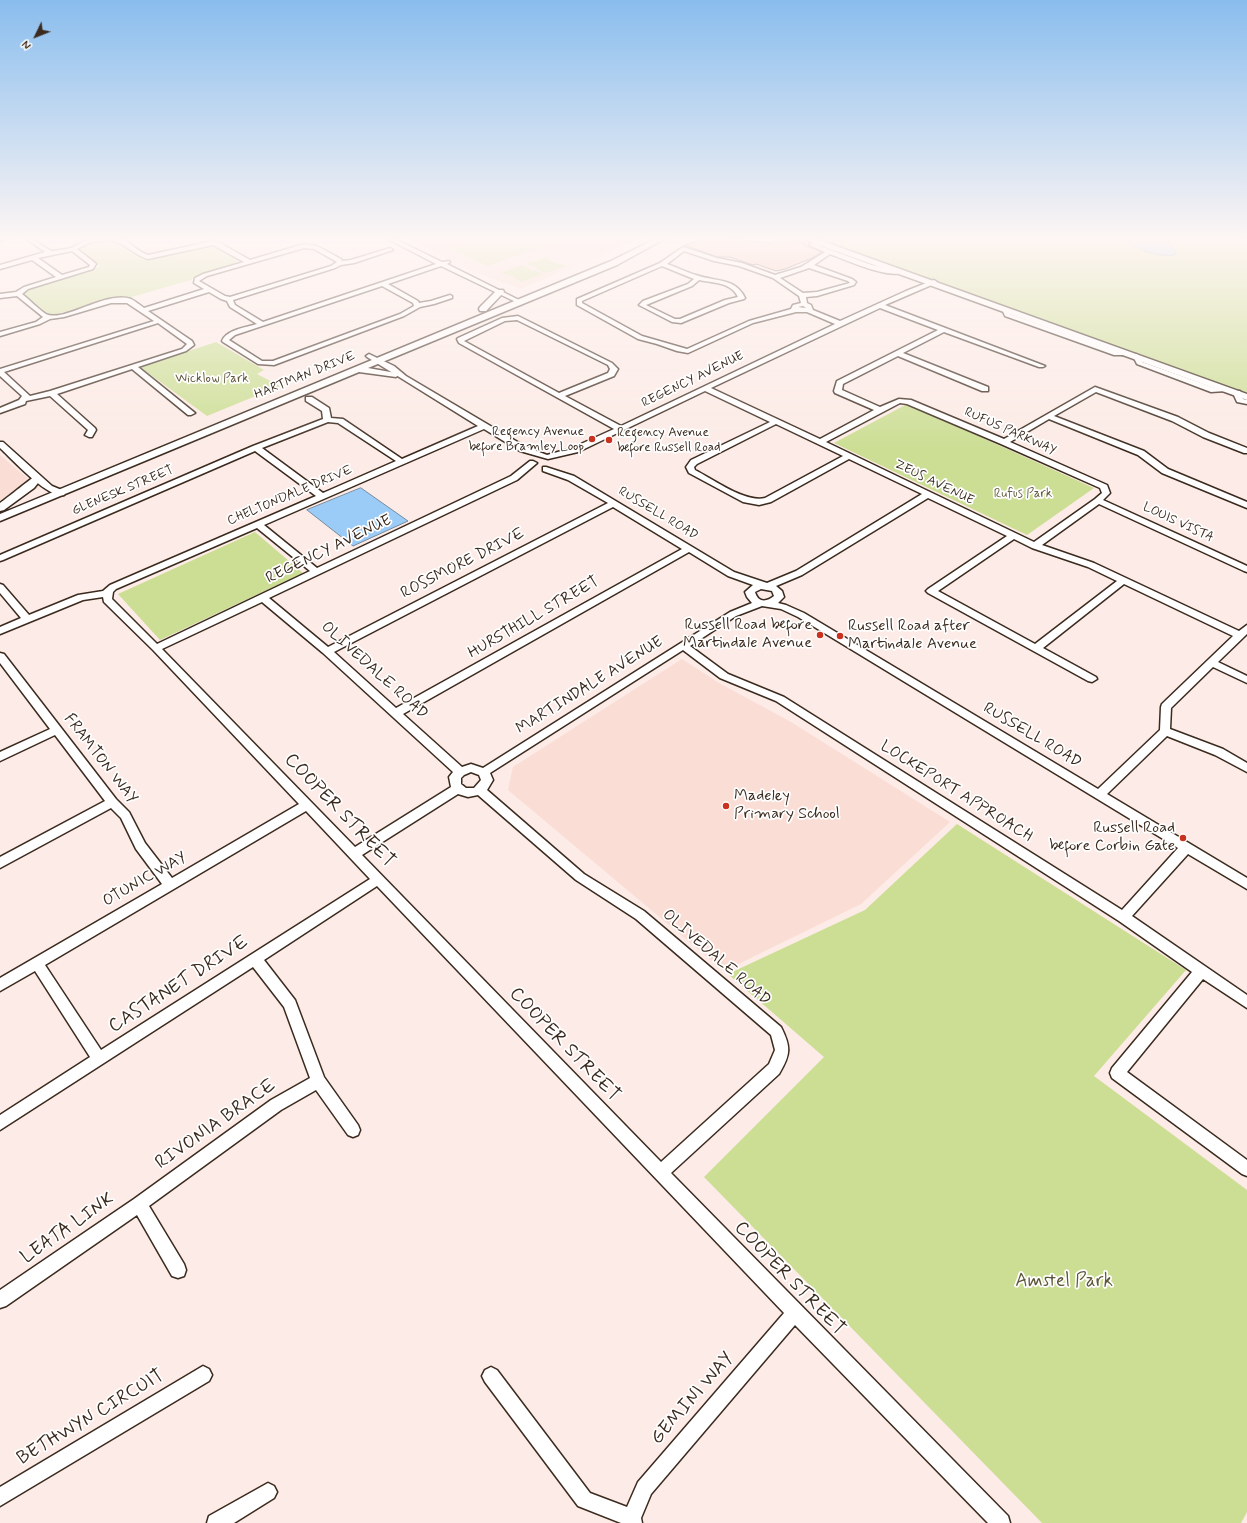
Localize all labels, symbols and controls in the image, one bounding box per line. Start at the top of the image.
north arrow [16,16,56,56]
text: N [20,37,35,52]
street label: REGENCY AVENUE [639,348,747,412]
street label: HARTMAN DRIVE [252,349,358,403]
park label: Wicklow Park [175,371,249,387]
street label: RUFUS PARKWAY [962,405,1058,459]
place label: Regency Avenue before Bramley Loop [469,424,584,455]
place label: Regency Avenue before Russell Road [617,425,721,456]
marker: Regency Avenue before Bramley Loop [587,434,597,444]
marker: Regency Avenue before Russell Road [604,435,614,445]
street label: ZEUS AVENUE [892,457,976,509]
street label: GLENESK STREET [70,463,176,519]
street label: CHELTONDALE DRIVE [225,463,355,529]
street label: RUSSELL ROAD [615,484,701,544]
park label: Rufus Park [994,486,1052,502]
street label: LOUIS VISTA [1140,500,1216,546]
street label: REGENCY AVENUE [263,511,395,589]
street label: ROSSMORE DRIVE [398,525,528,603]
street label: HURSTHILL STREET [465,573,603,663]
place label: Russell Road before Martindale Avenue [683,616,812,654]
place label: Russell Road after Martindale Avenue [848,617,977,655]
street label: OLIVEDALE ROAD [317,618,431,724]
marker: Russell Road before Martindale Avenue [815,630,825,640]
marker: Russell Road after Martindale Avenue [835,631,845,641]
street label: MARTINDALE AVENUE [513,633,667,739]
street label: RUSSELL ROAD [979,699,1085,773]
street label: FRAMTON WAY [59,710,141,808]
street label: LOCKEPORT APPROACH [876,737,1036,847]
street label: COOPER STREET [279,749,399,873]
place label: Madeley Primary School [734,787,840,825]
marker: Madeley Primary School [721,801,731,811]
place label: Russell Road before Corbin Gate [1049,819,1175,857]
marker: Russell Road before Corbin Gate [1178,833,1188,843]
street label: OTUNIC WAY [100,848,190,912]
street label: OLIVEDALE ROAD [658,906,774,1010]
street label: CASTANET DRIVE [105,931,253,1039]
street label: COOPER STREET [504,983,624,1107]
street label: RIVONIA BRACE [151,1075,281,1175]
street label: LEATA LINK [17,1189,119,1269]
street label: COOPER STREET [729,1217,849,1341]
park label: Amstel Park [1015,1271,1113,1293]
street label: GEMINI WAY [647,1348,739,1450]
street label: BETHWYN CIRCUIT [13,1365,169,1471]

